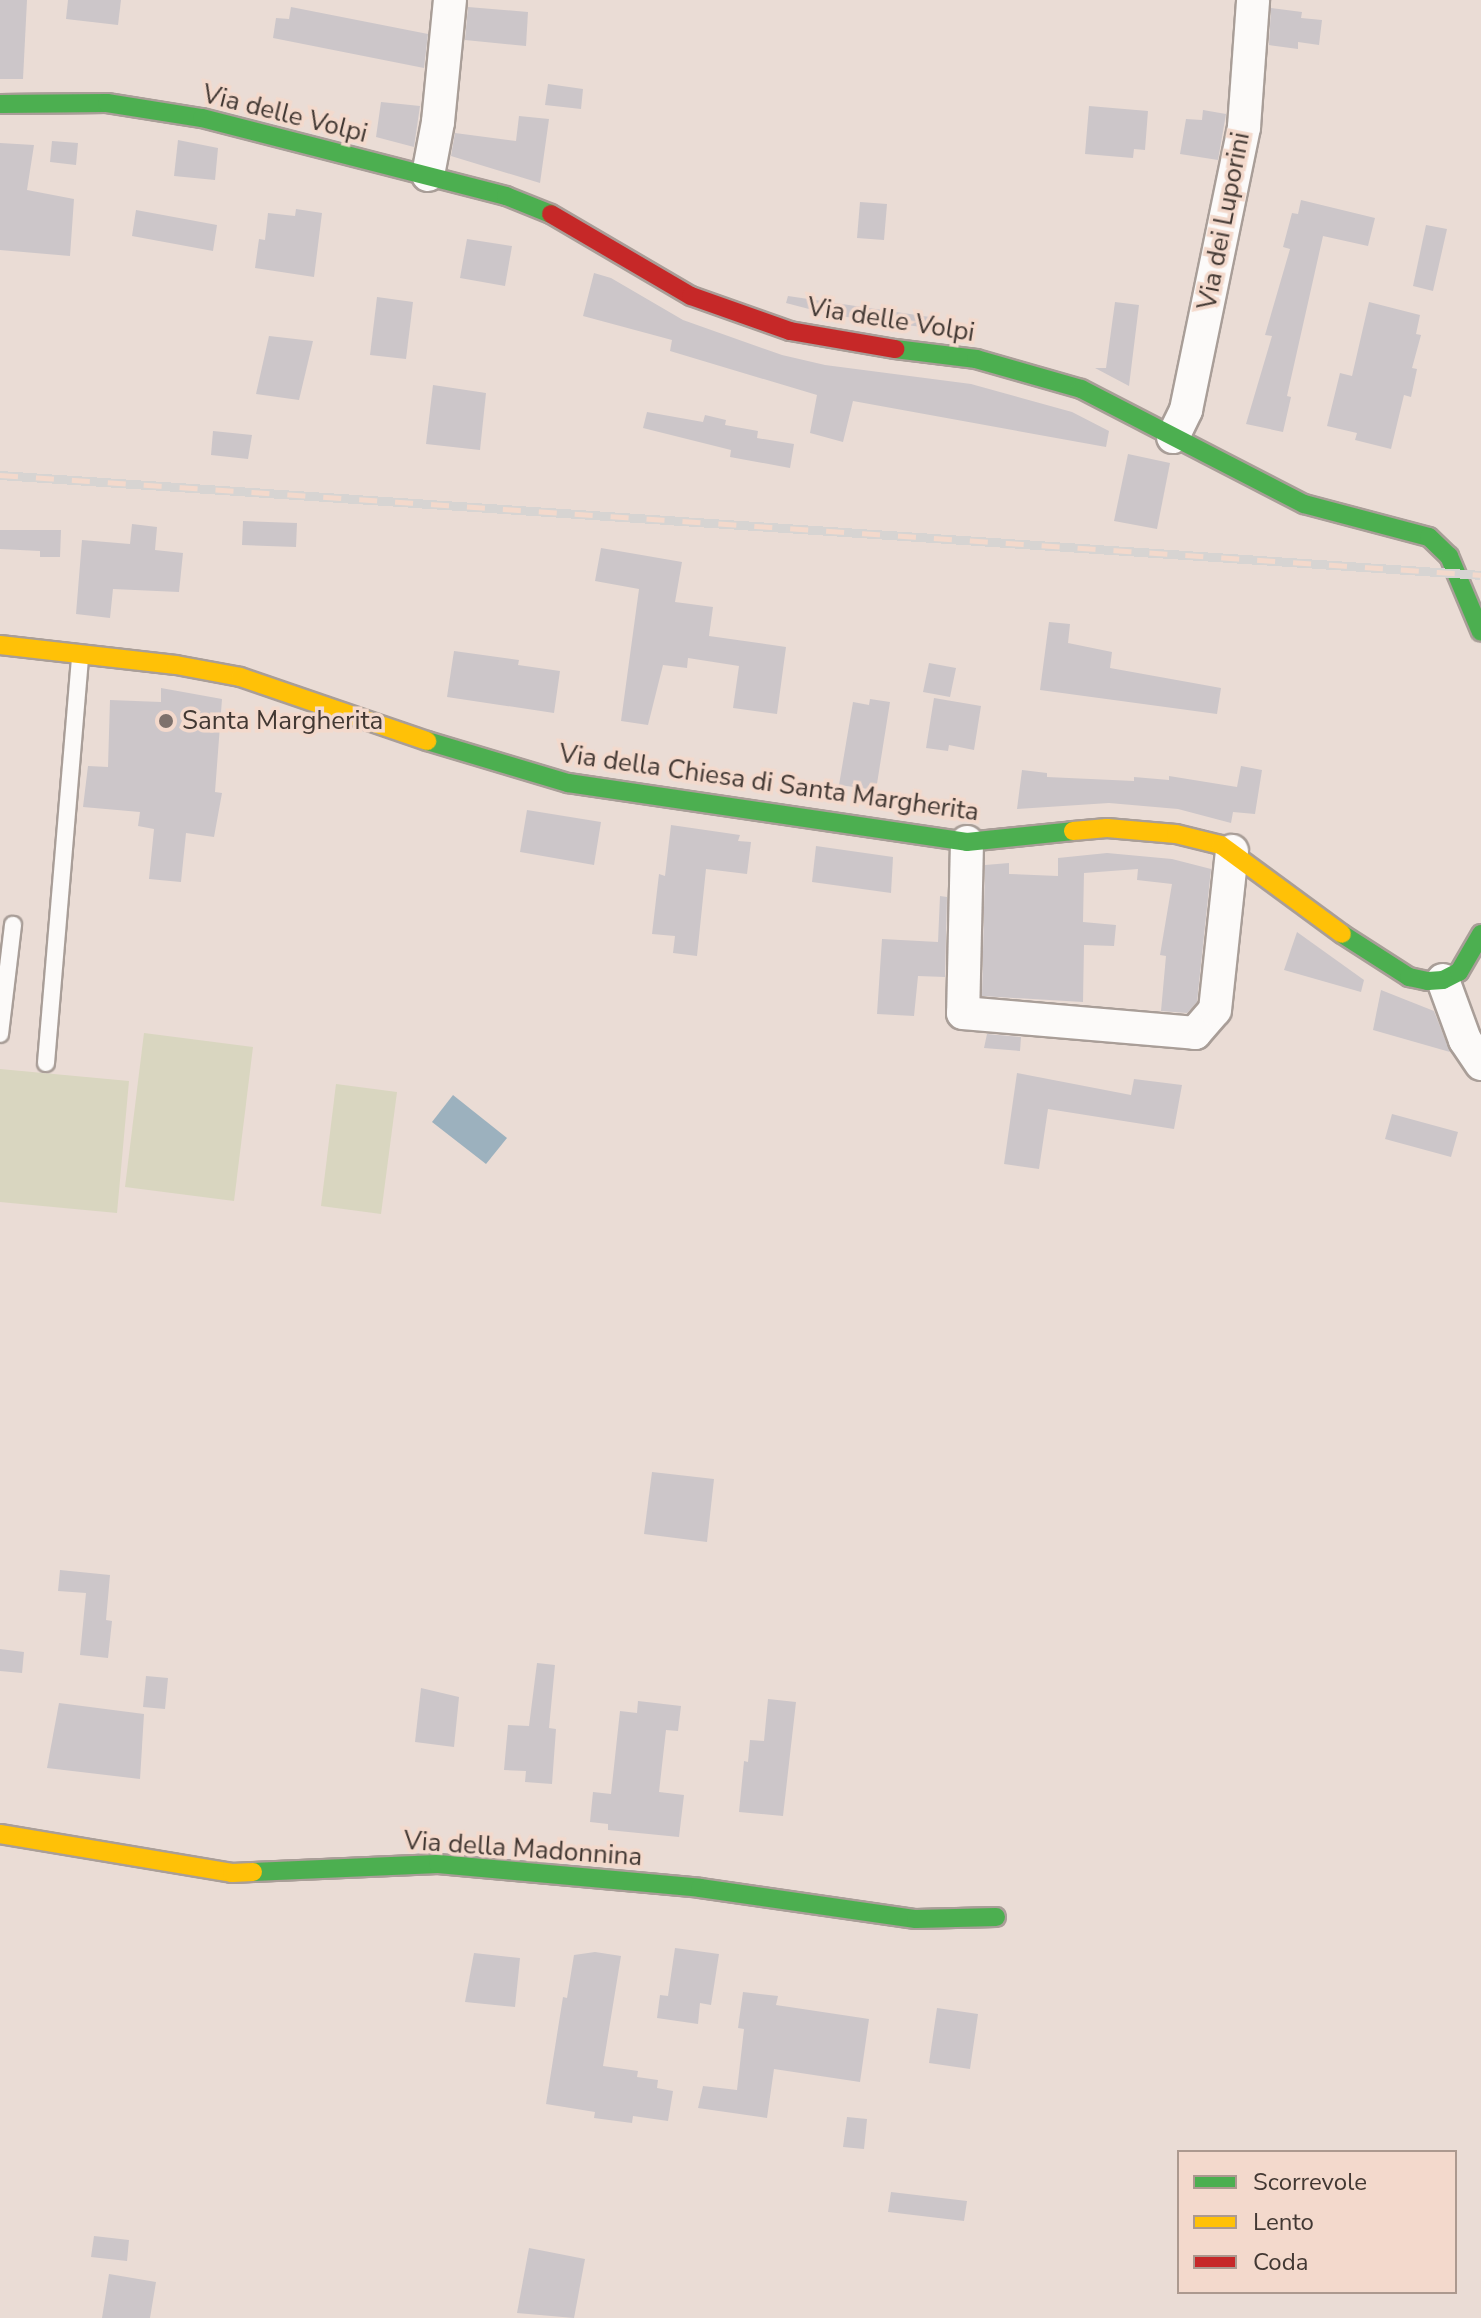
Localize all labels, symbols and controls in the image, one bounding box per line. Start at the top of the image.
street label: Via delle Volpi [199,78,371,150]
street label: Via dei Luporini [1191,130,1257,312]
street label: Via delle Volpi [805,291,977,349]
place label: Santa Margherita [182,705,383,737]
marker: Santa Margherita [157,712,175,730]
street label: Via della Chiesa di Santa Margherita [557,738,981,828]
street label: Via della Madonnina [403,1825,643,1873]
legend [1177,2150,1457,2294]
text: Scorrevole [1253,2166,1367,2198]
text: Lento [1253,2206,1314,2238]
text: Coda [1253,2246,1308,2278]

